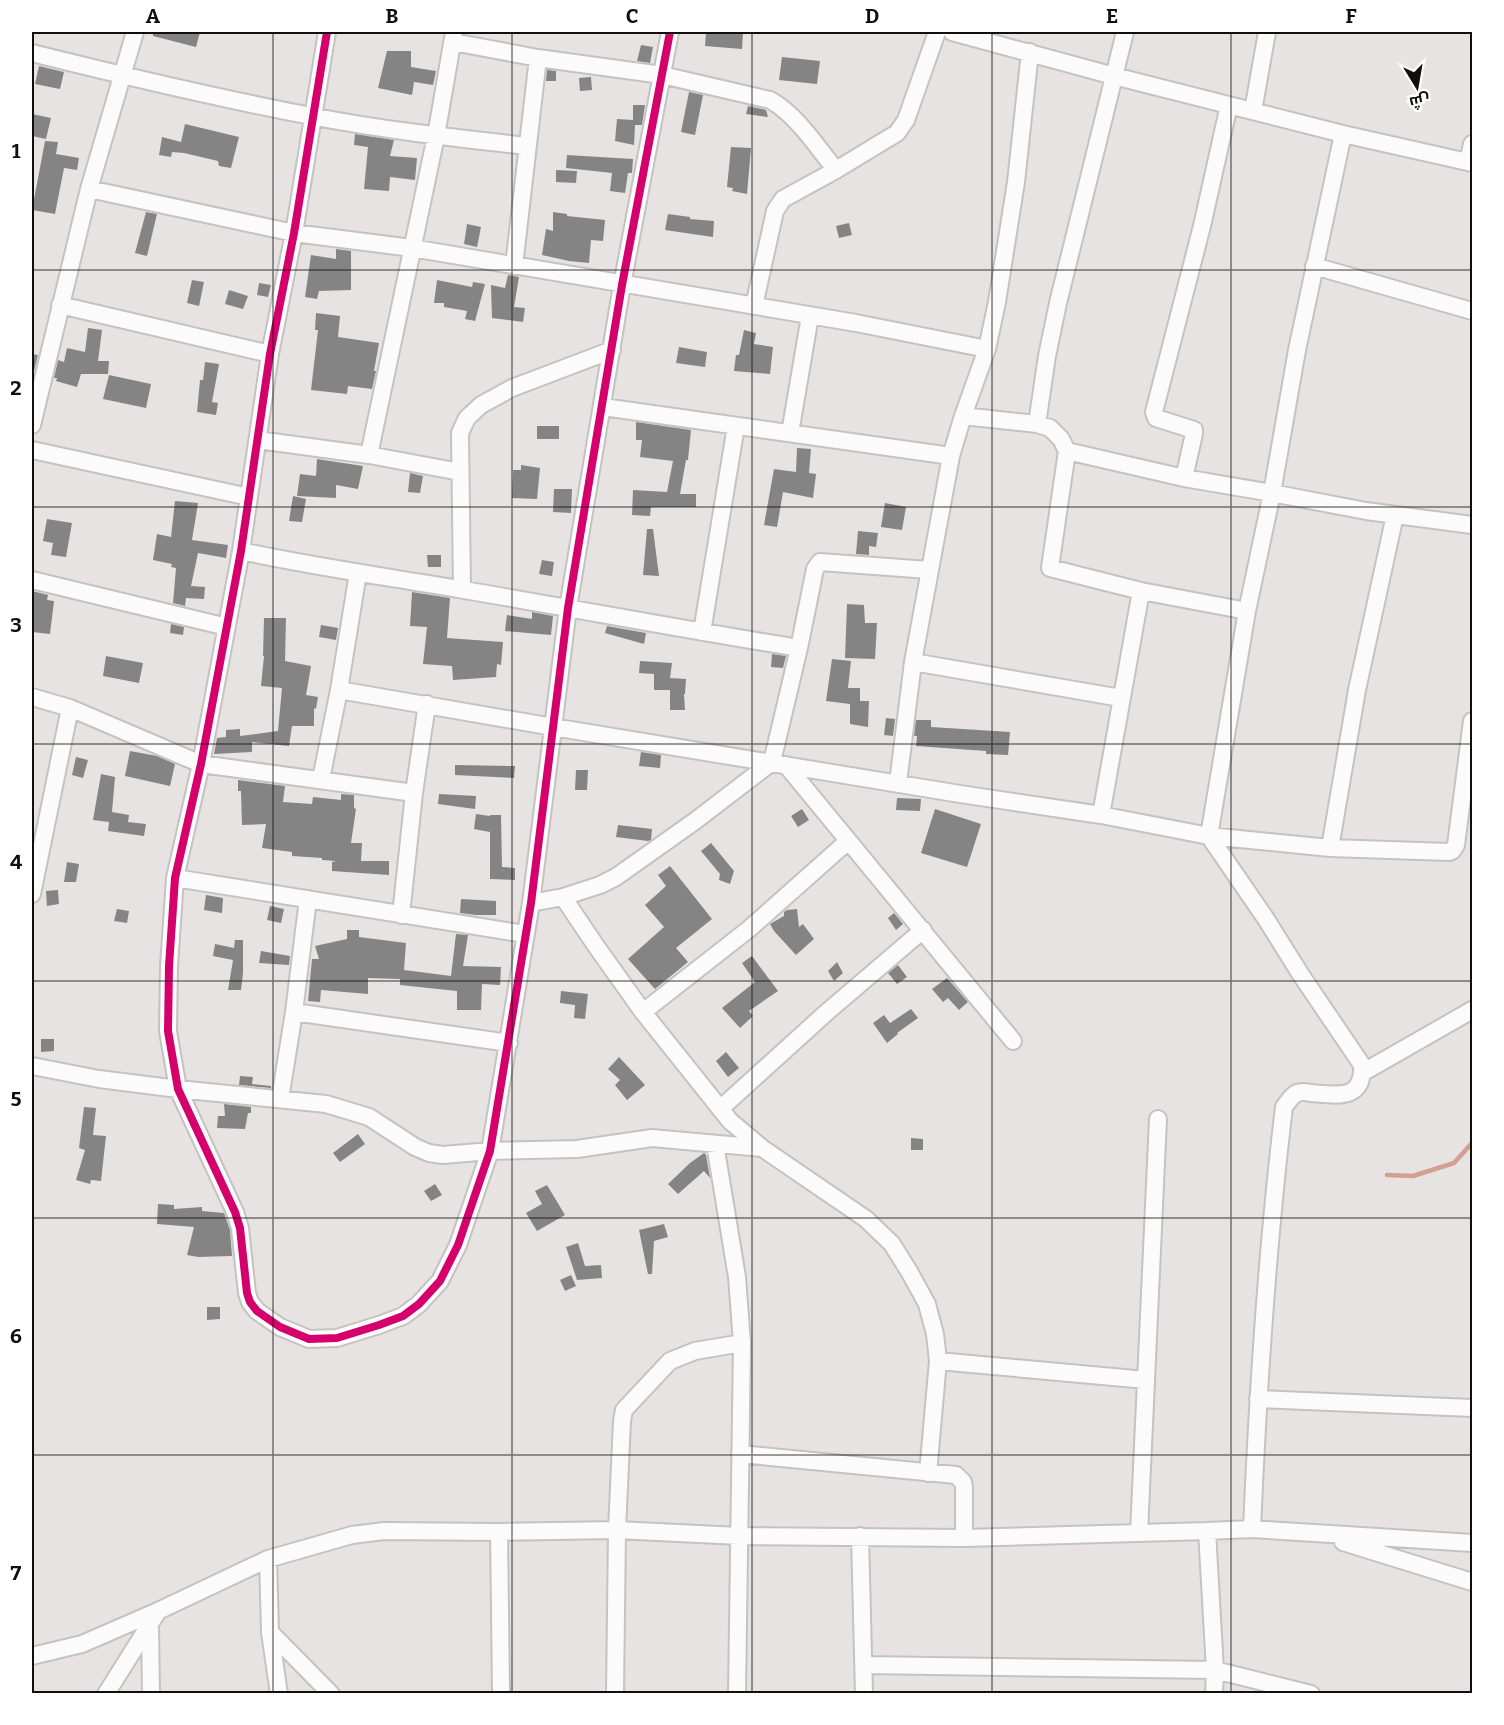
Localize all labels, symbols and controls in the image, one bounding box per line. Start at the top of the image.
text: A [146,4,161,28]
text: B [386,4,399,28]
text: C [626,4,638,28]
text: D [865,4,879,28]
text: E [1106,4,1118,28]
text: F [1345,4,1357,28]
north arrow [1387,57,1447,117]
text: ش [1408,90,1432,113]
text: 1 [12,139,21,163]
text: 2 [10,376,22,400]
text: 3 [10,613,22,637]
text: 4 [10,850,22,874]
text: 5 [11,1087,22,1111]
text: 6 [10,1324,22,1348]
text: 7 [11,1561,22,1585]

